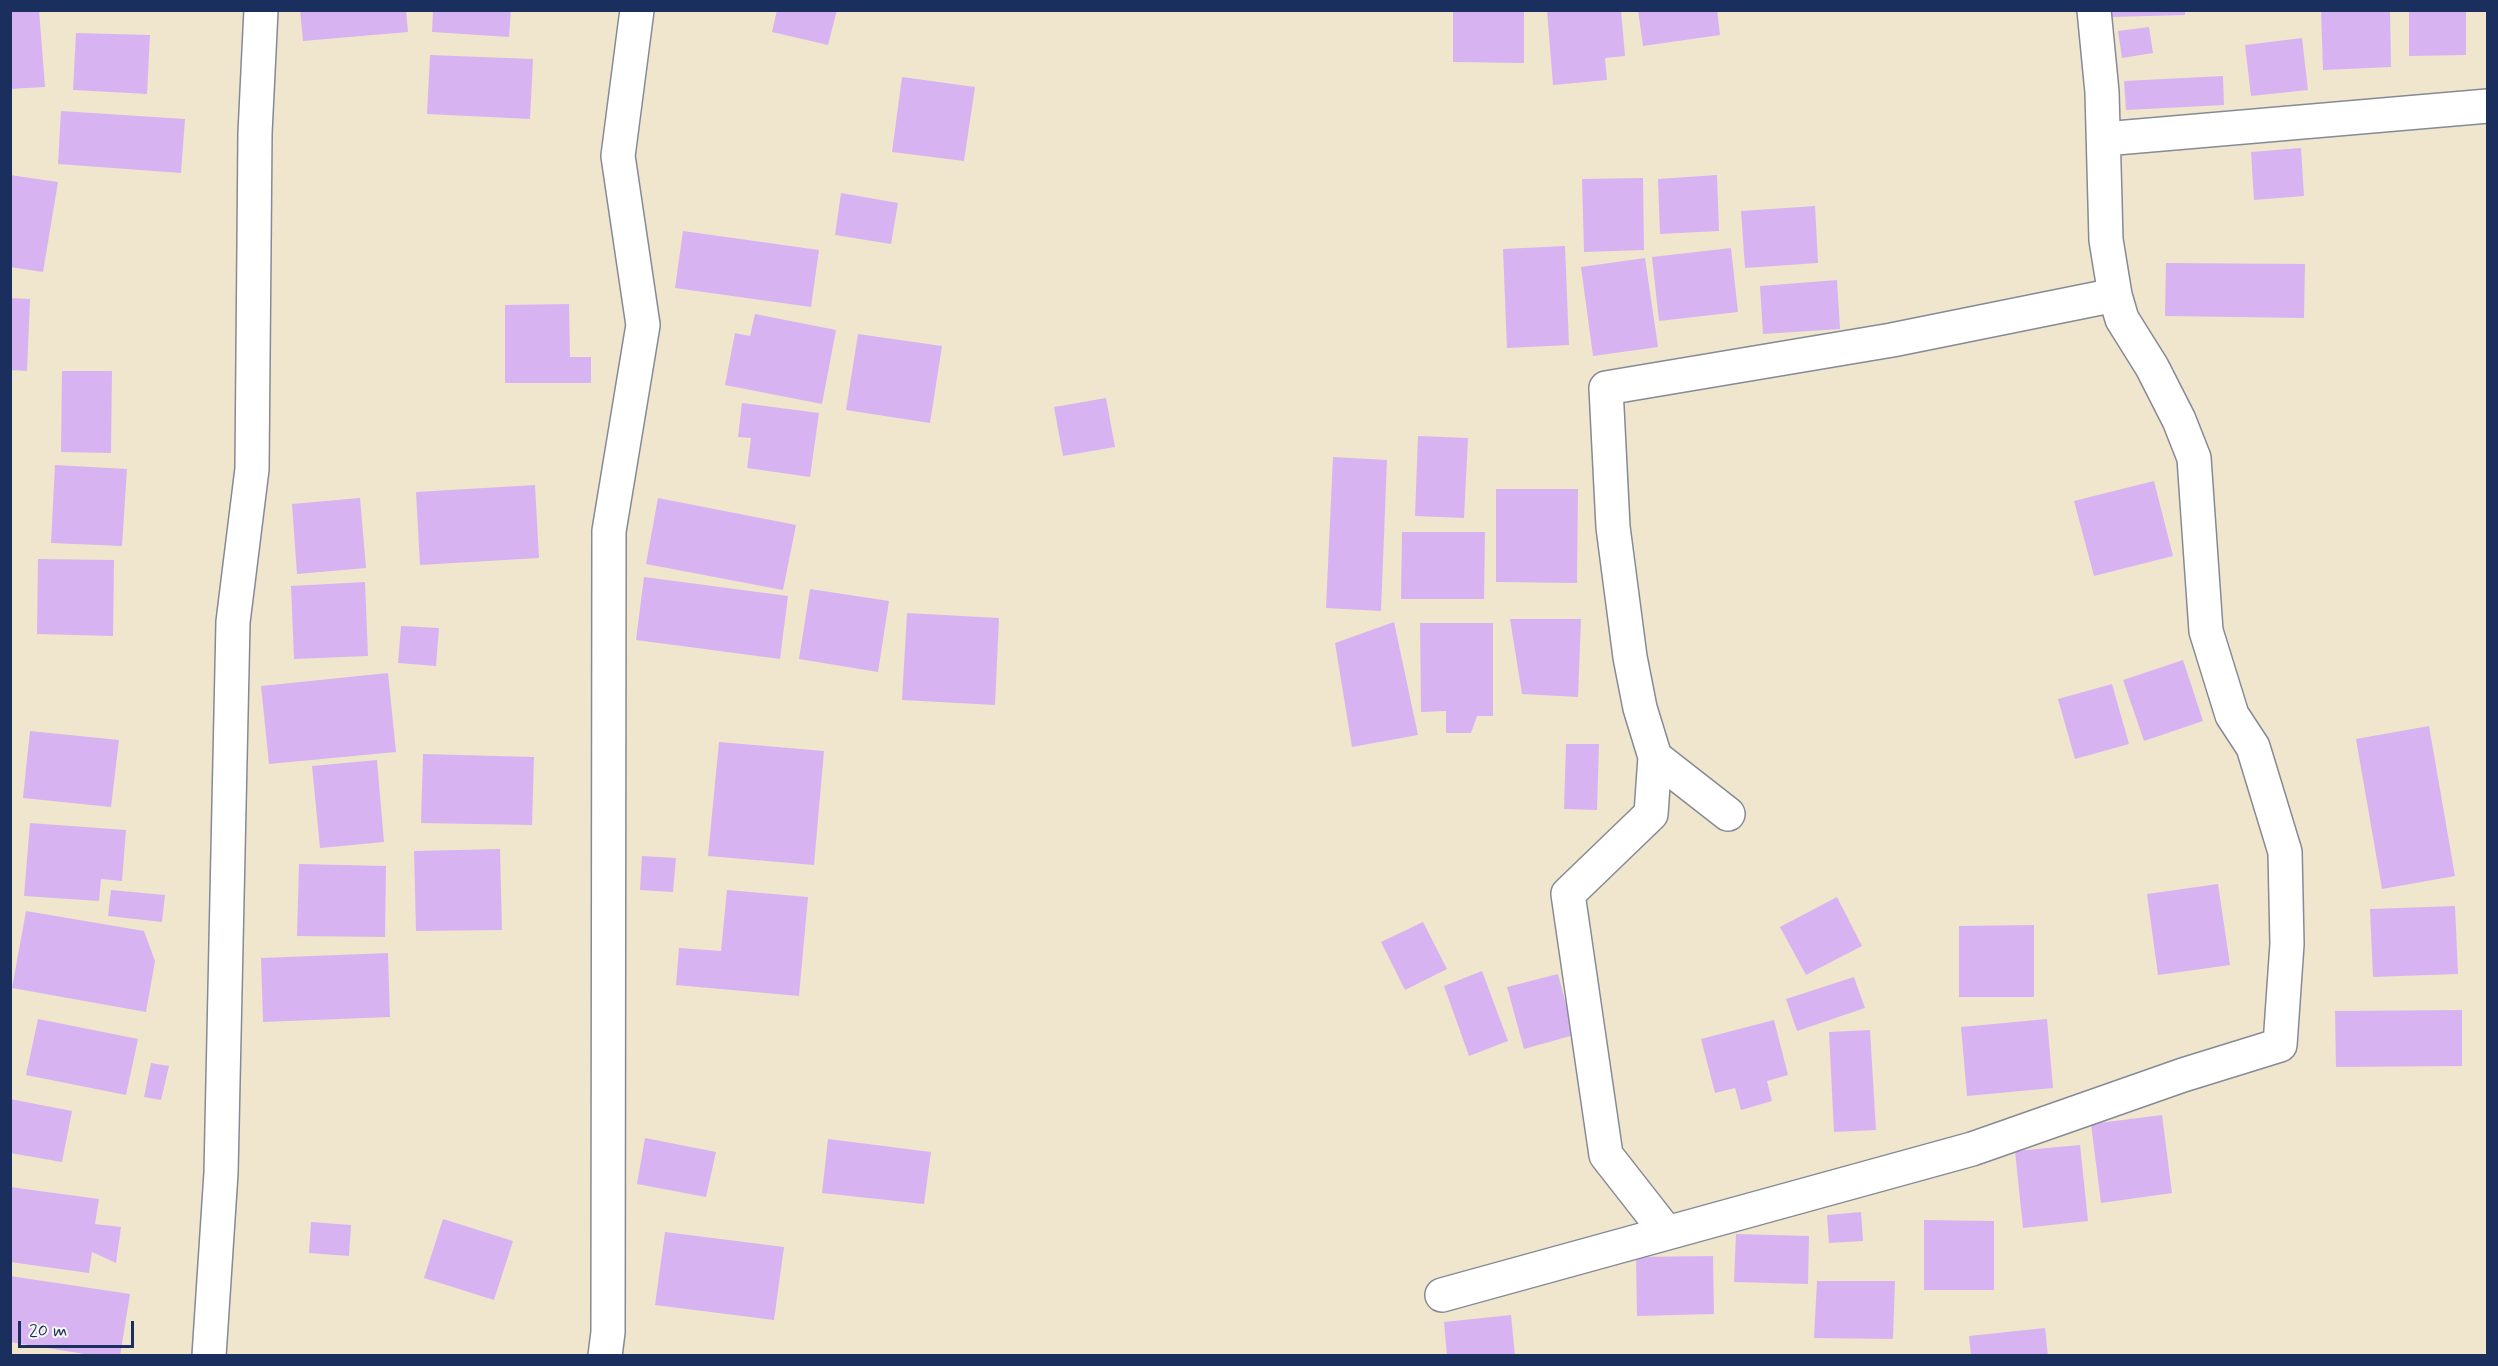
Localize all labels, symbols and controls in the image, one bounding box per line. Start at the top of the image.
scale bar [21,1309,136,1347]
text: 20 m [29,1319,67,1343]

